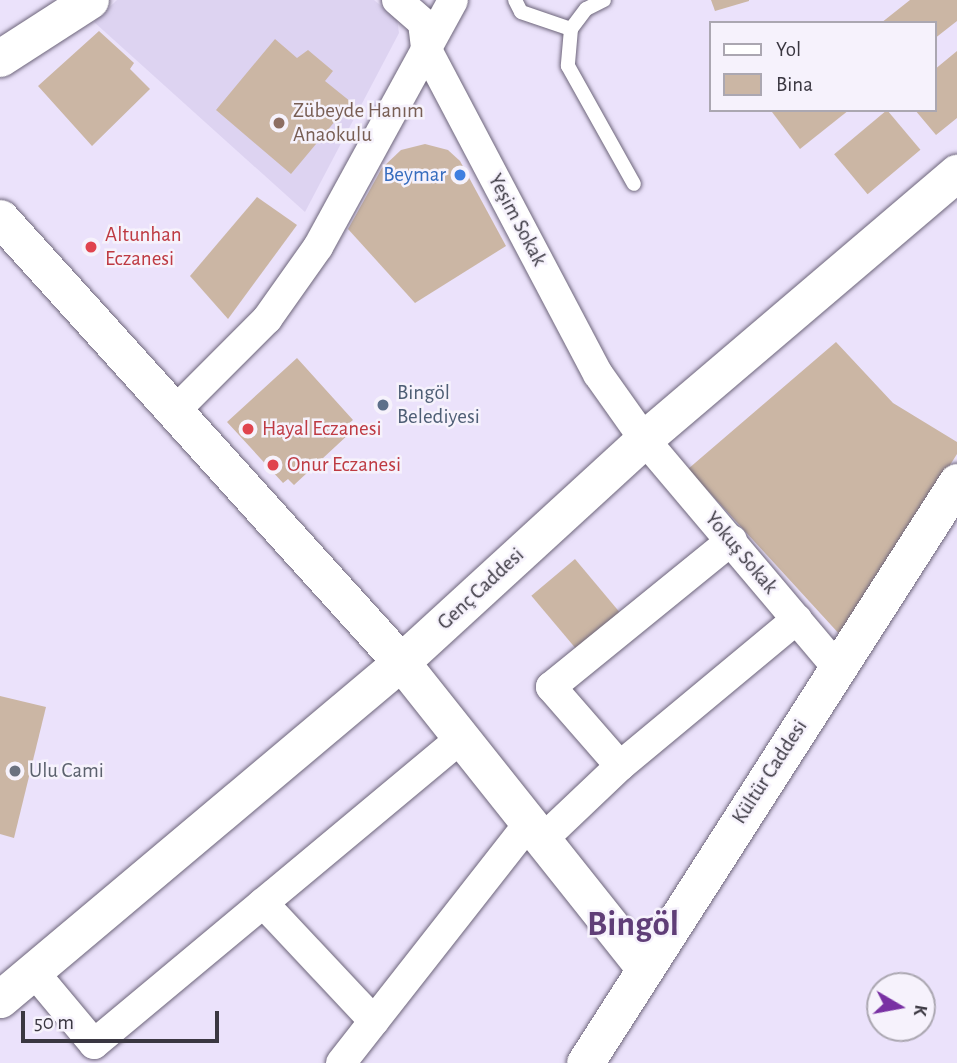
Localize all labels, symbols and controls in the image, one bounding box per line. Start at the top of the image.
legend [708,21,936,112]
text: Yol [776,39,801,60]
text: Bina [776,74,813,95]
place label: Zübeyde Hanım Anaokulu [293,98,424,148]
marker: Zübeyde Hanım Anaokulu [271,115,287,131]
place label: Beymar [383,162,446,188]
marker: Beymar [452,167,468,183]
street label: Yeşim Sokak [482,170,552,270]
place label: Altunhan Eczanesi [105,222,182,272]
marker: Altunhan Eczanesi [83,239,99,255]
place label: Bingöl Belediyesi [397,380,480,430]
marker: Bingöl Belediyesi [375,397,391,413]
place label: Hayal Eczanesi [262,416,382,442]
marker: Hayal Eczanesi [240,421,256,437]
place label: Onur Eczanesi [287,452,401,478]
marker: Onur Eczanesi [265,457,281,473]
street label: Yokuş Sokak [699,507,783,599]
street label: Genç Caddesi [432,543,530,635]
street label: Kültür Caddesi [727,715,813,829]
place label: Ulu Cami [29,758,104,784]
marker: Ulu Cami [7,763,23,779]
district label: Bingöl [587,904,679,946]
north arrow [866,972,936,1042]
scale bar [24,996,222,1040]
text: K [910,1003,931,1017]
text: 50 m [34,1012,74,1033]

